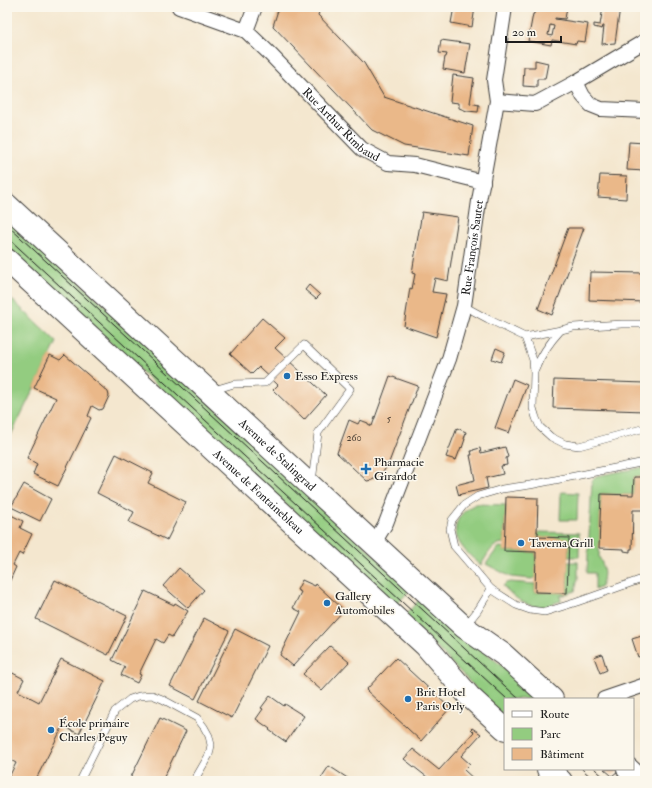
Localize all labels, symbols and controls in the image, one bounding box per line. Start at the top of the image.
scale bar [506,18,561,44]
text: 20 m [512,25,537,40]
street label: Rue Arthur Rimbaud [299,85,383,165]
street label: Rue François Sautet [458,199,487,296]
place label: Esso Express [295,369,358,384]
marker: Esso Express [282,371,292,381]
house number: 5 [387,413,392,425]
street label: Avenue de Stalingrad [235,415,319,494]
house number: 260 [346,432,362,444]
street label: Avenue de Fontainebleau [209,445,307,537]
place label: Pharmacie Girardot [374,455,424,484]
marker: Pharmacie Girardot [361,464,371,474]
place label: Taverna Grill [529,536,593,551]
marker: Taverna Grill [516,538,526,548]
place label: Gallery Automobiles [334,589,395,618]
marker: Gallery Automobiles [322,598,332,608]
place label: Brit Hotel Paris Orly [416,685,465,714]
marker: Brit Hotel Paris Orly [403,694,413,704]
legend [504,698,634,770]
text: Route [540,707,569,722]
place label: École primaire Charles Peguy [59,716,129,745]
marker: École primaire Charles Peguy [46,725,56,735]
text: Parc [540,727,561,742]
text: Bâtiment [540,747,584,762]

